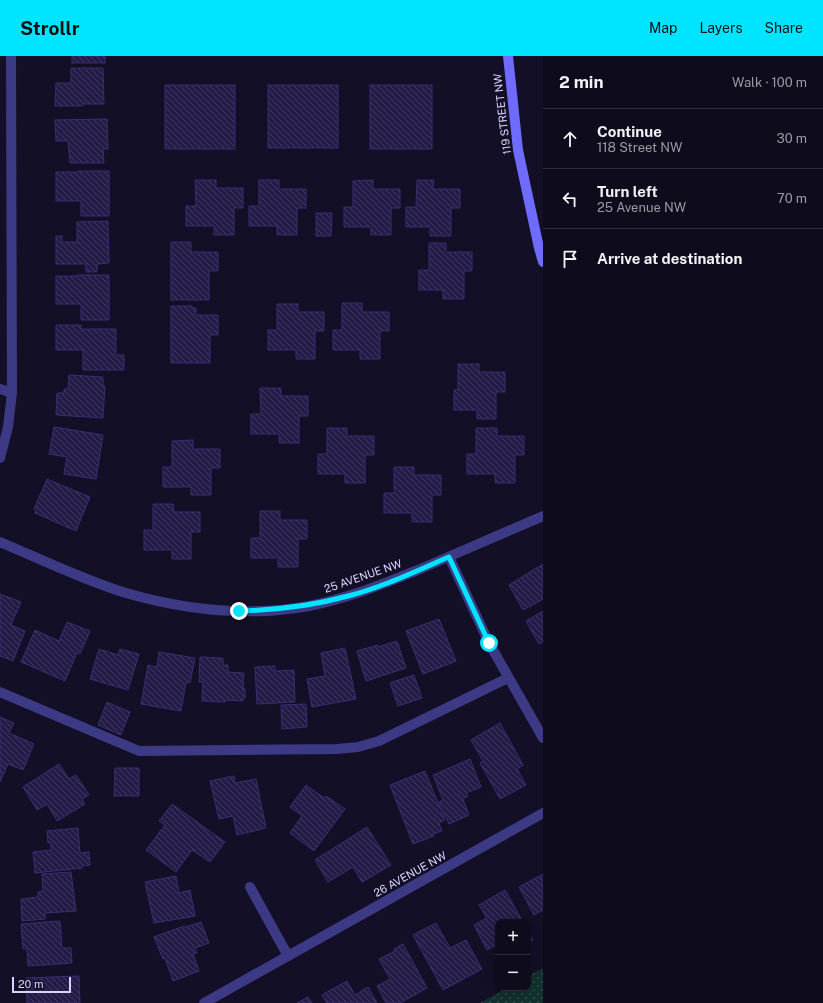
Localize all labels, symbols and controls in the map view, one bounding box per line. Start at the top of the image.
text: Strollr [20,17,79,39]
text: Map [649,20,677,36]
text: Layers [699,20,743,36]
text: Share [765,20,803,36]
street label: 119 STREET NW [491,72,513,155]
text: 2 min [559,72,604,92]
text: Walk · 100 m [732,75,807,90]
text: Continue [597,123,662,140]
icon: ahead [559,128,581,150]
text: 30 m [777,131,807,146]
text: 118 Street NW [597,140,683,155]
text: Turn left [597,183,658,200]
icon: left [559,188,581,210]
text: 70 m [777,191,807,206]
text: 25 Avenue NW [597,200,686,215]
icon: arrive [559,248,581,270]
text: Arrive at destination [597,250,742,267]
street label: 25 AVENUE NW [323,557,404,595]
route end [230,602,248,620]
route start [480,634,498,652]
street label: 26 AVENUE NW [372,849,449,899]
map controls [495,919,531,991]
button: + [495,919,531,955]
button: − [495,955,531,991]
scale bar [12,975,71,994]
text: 20 m [18,978,43,990]

